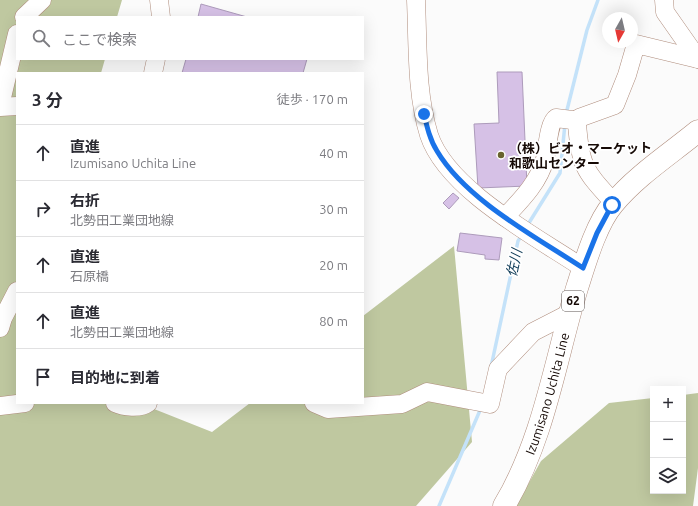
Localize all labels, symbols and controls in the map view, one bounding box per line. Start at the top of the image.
north arrow [602,12,638,48]
search box [16,16,364,60]
icon: search [30,27,52,49]
text: ここで検索 [62,31,137,48]
text: 3 分 [32,90,63,109]
text: 徒歩 · 170 m [277,92,348,106]
route end [415,105,433,123]
text: 直進 [70,138,100,155]
place label: （株）ビオ・マーケット 和歌山センター [509,141,652,170]
icon: ahead [32,142,54,164]
text: 40 m [319,146,348,160]
marker: （株）ビオ・マーケット 和歌山センター [496,150,506,160]
text: Izumisano Uchita Line [70,156,196,170]
text: 右折 [70,192,100,209]
route start [603,196,621,214]
icon: right [32,198,54,220]
text: 30 m [319,202,348,216]
text: 北勢田工業団地線 [70,213,174,227]
water label: 佐川 [503,246,525,278]
text: 直進 [70,248,100,265]
icon: ahead [32,254,54,276]
text: 20 m [319,258,348,272]
text: 石原橋 [70,269,109,283]
road number: 62 [562,291,584,311]
text: 直進 [70,304,100,321]
icon: ahead [32,310,54,332]
text: 80 m [319,314,348,328]
text: 北勢田工業団地線 [70,325,174,339]
street label: Izumisano Uchita Line [523,331,571,456]
icon: arrive [32,366,54,388]
text: 目的地に到着 [70,369,160,386]
map controls [650,386,686,494]
button: + [650,386,686,422]
button: − [650,422,686,458]
button: layers [650,458,686,494]

